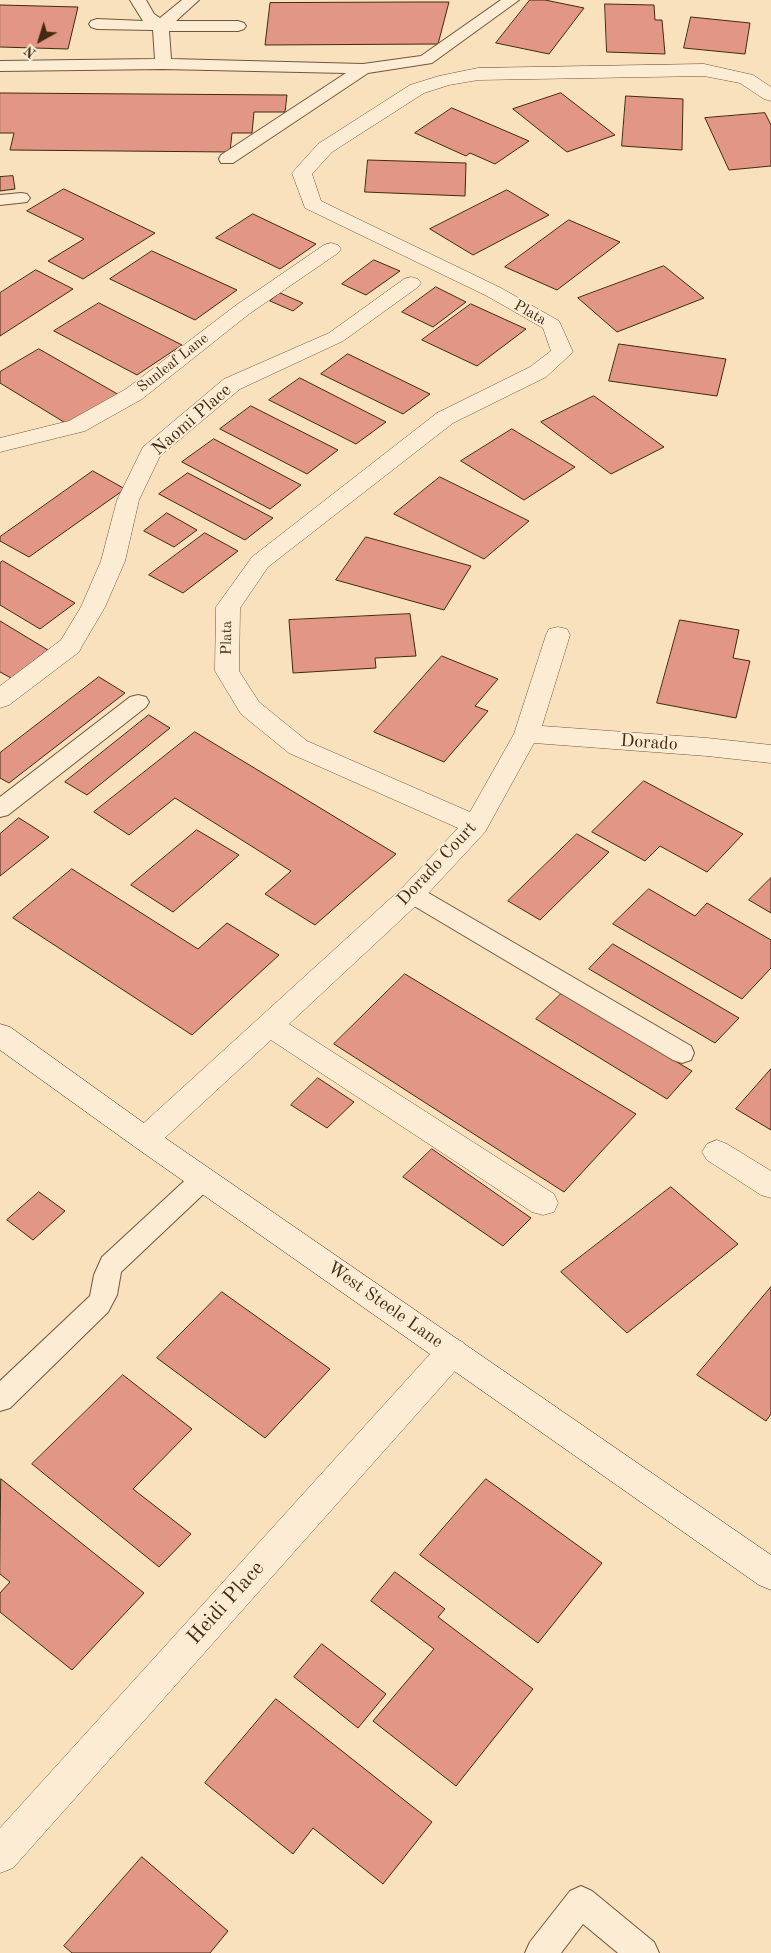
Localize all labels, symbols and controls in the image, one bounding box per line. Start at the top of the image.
north arrow [15,15,65,65]
text: N [22,43,39,60]
street label: Plata [511,297,549,329]
street label: Sunleaf Lane [134,330,212,396]
street label: Naomi Place [148,380,236,460]
street label: Plata [218,621,236,655]
street label: Dorado [620,730,678,756]
street label: Dorado Court [393,818,481,910]
street label: West Steele Lane [323,1257,447,1353]
street label: Heidi Place [182,1556,270,1650]

